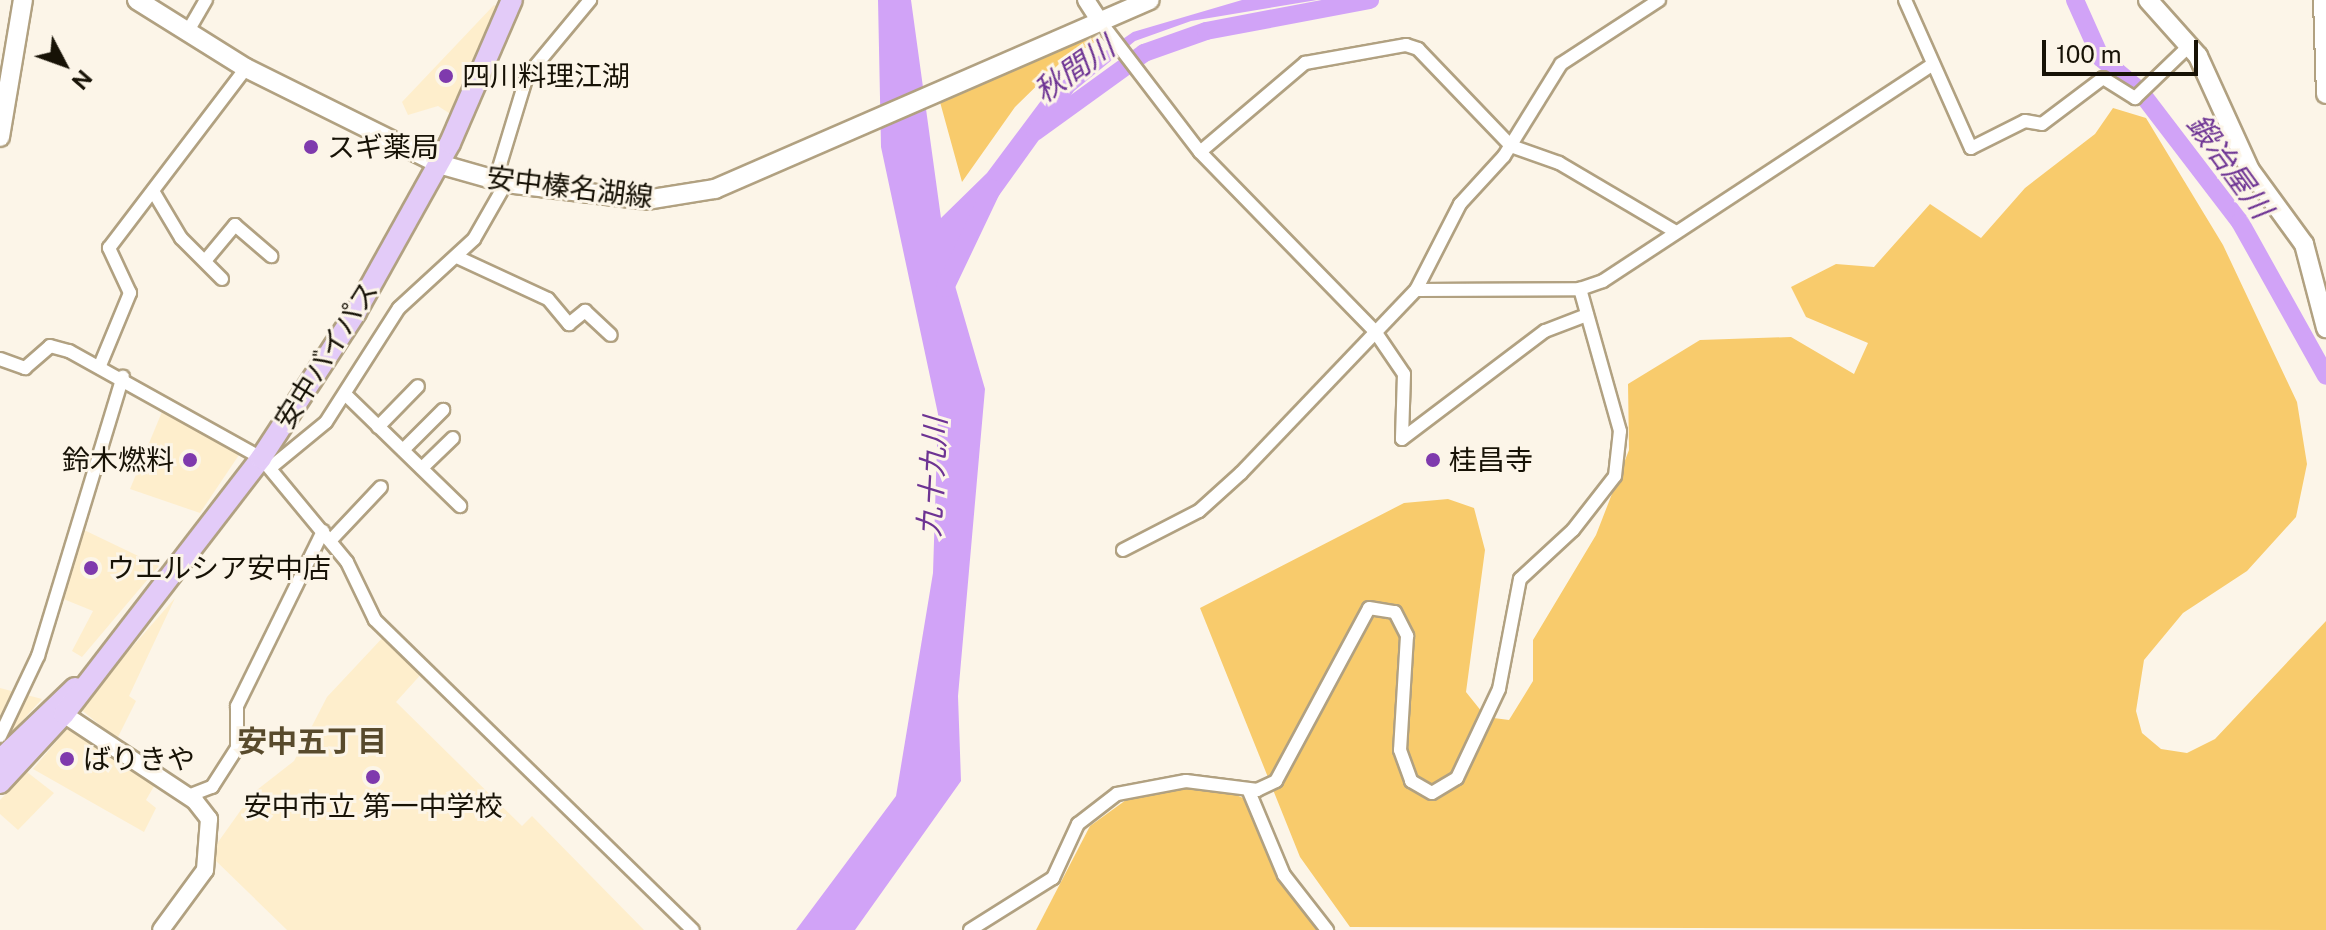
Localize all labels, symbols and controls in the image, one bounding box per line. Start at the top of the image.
north arrow [24,24,104,104]
scale bar [2046,24,2202,74]
water label: 秋間川 [1027,28,1121,110]
text: 100 m [2056,40,2122,68]
place label: 四川料理江湖 [462,59,630,93]
text: N [67,65,98,95]
marker: 四川料理江湖 [437,67,455,85]
water label: 鍛冶屋川 [2180,107,2280,225]
place label: スギ薬局 [327,130,439,164]
marker: スギ薬局 [302,138,320,156]
street label: 安中榛名湖線 [485,160,655,214]
street label: 安中バイパス [267,275,385,435]
water label: 九十九川 [911,416,953,538]
place label: 鈴木燃料 [62,443,174,477]
place label: 桂昌寺 [1449,443,1533,477]
marker: 鈴木燃料 [181,451,199,469]
marker: 桂昌寺 [1424,451,1442,469]
place label: ウエルシア安中店 [107,551,331,585]
marker: ウエルシア安中店 [82,559,100,577]
district label: 安中五丁目 [237,723,387,759]
place label: ばりきや [83,742,195,776]
marker: ばりきや [58,750,76,768]
marker: 安中市立 第一中学校 [364,768,382,786]
place label: 安中市立 第一中学校 [244,789,502,823]

